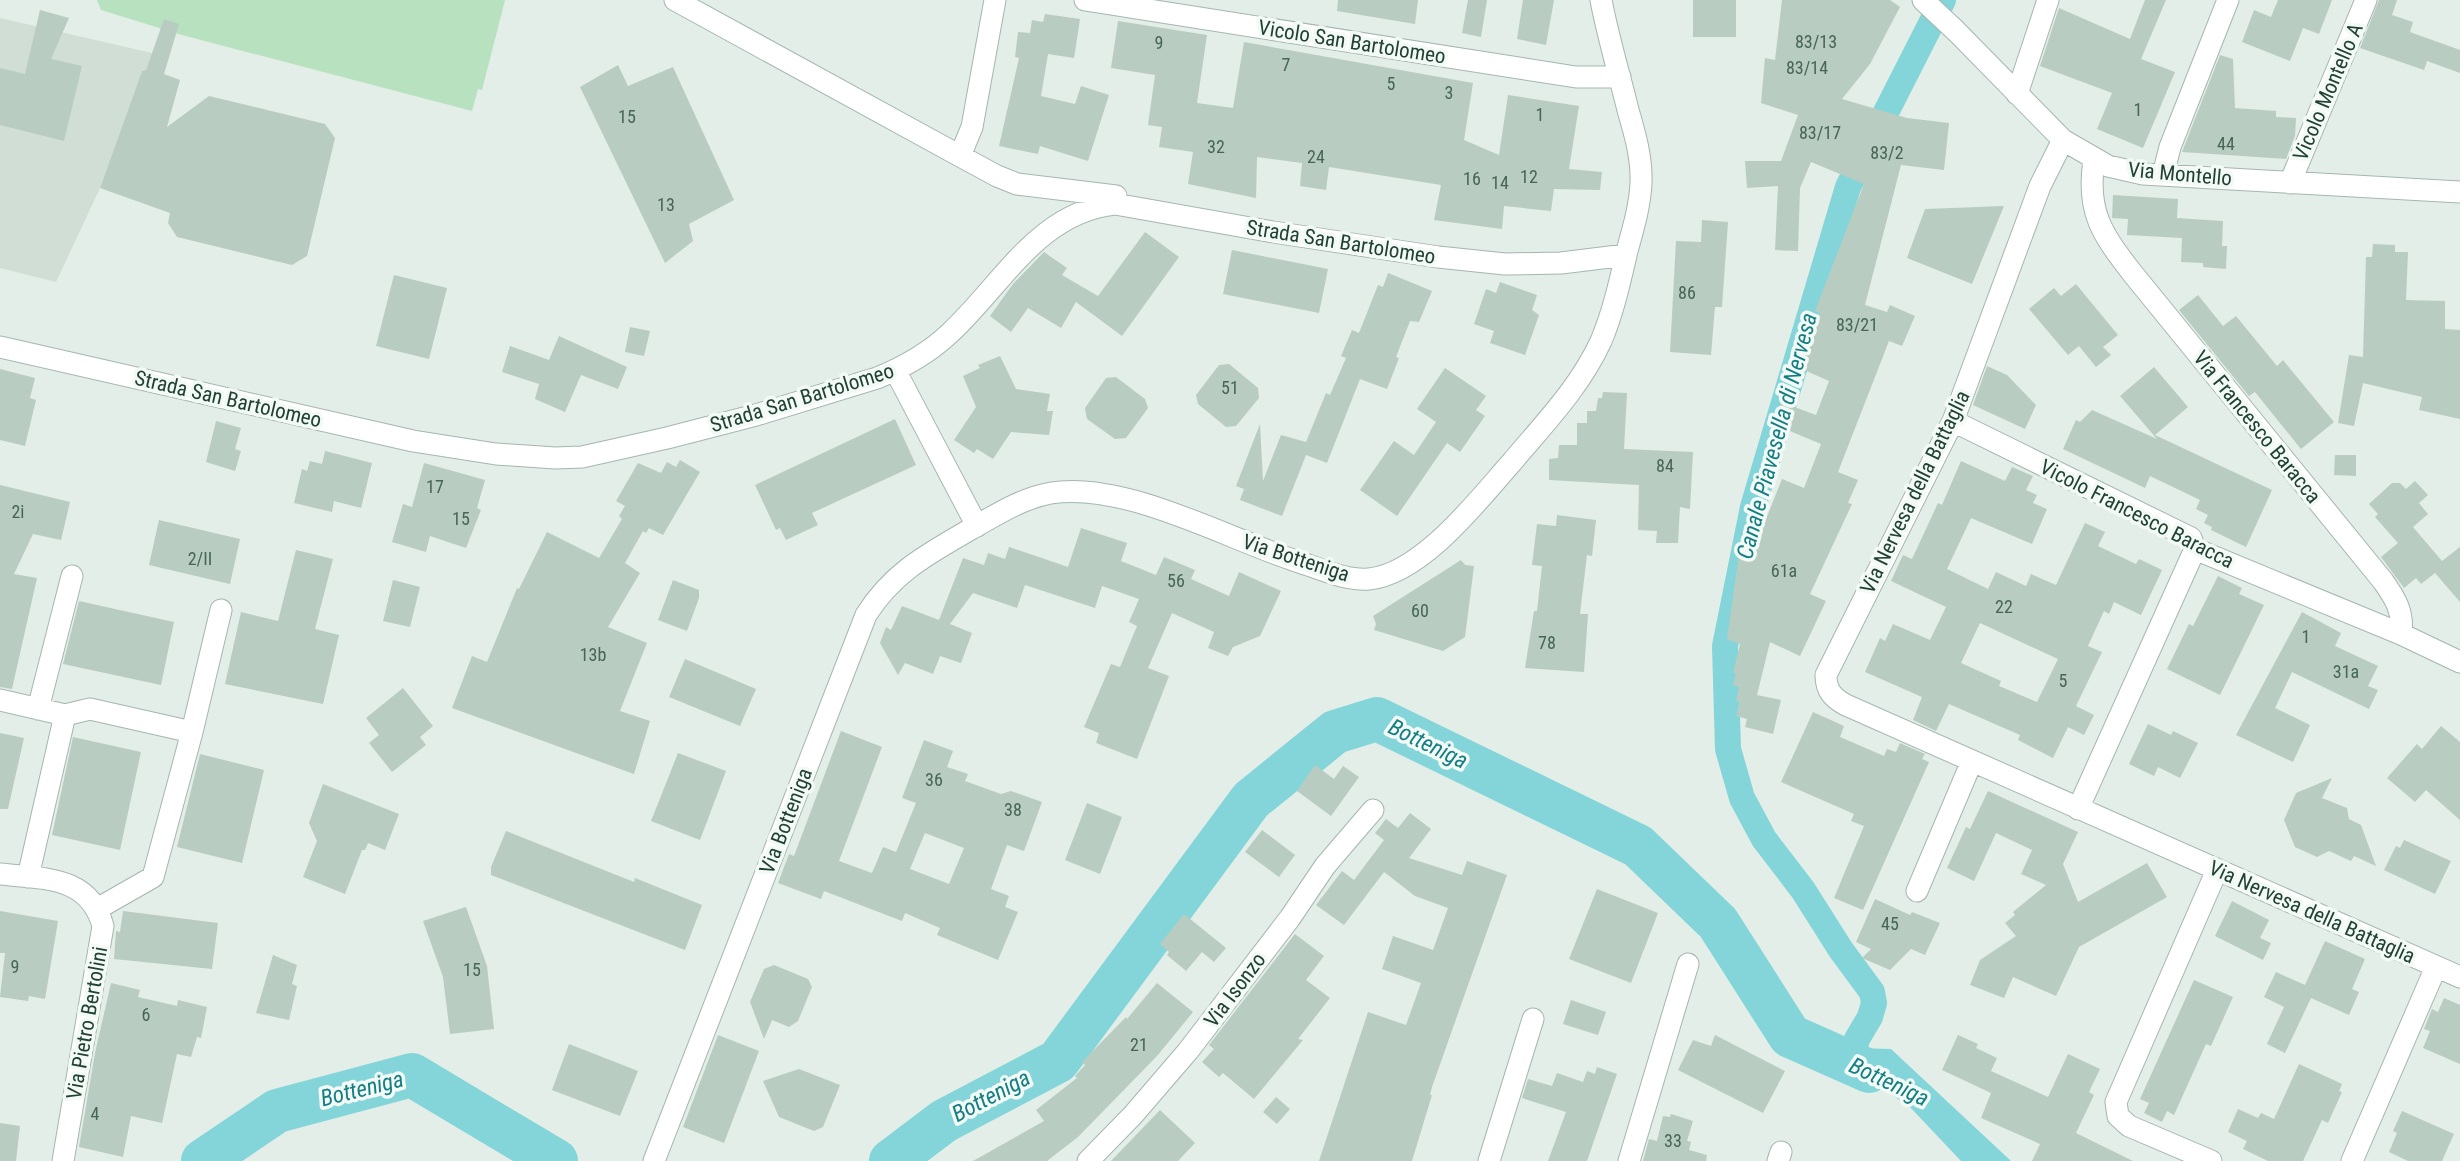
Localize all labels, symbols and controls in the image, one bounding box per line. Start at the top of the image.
street label: Vicolo San Bartolomeo [1257,15,1447,69]
street label: Vicolo Montello A [2288,20,2368,164]
house number: 83/13 [1795,31,1837,52]
house number: 9 [1155,32,1163,53]
house number: 7 [1282,54,1291,75]
house number: 83/14 [1786,57,1828,78]
house number: 5 [1387,73,1396,94]
house number: 3 [1445,82,1453,103]
house number: 1 [2134,99,2142,120]
house number: 1 [1536,104,1544,125]
house number: 15 [618,106,636,127]
house number: 83/17 [1799,122,1841,143]
house number: 44 [2217,133,2235,154]
house number: 32 [1207,136,1225,157]
house number: 83/2 [1870,142,1904,163]
house number: 24 [1307,146,1325,167]
street label: Via Montello [2127,158,2233,190]
house number: 12 [1520,166,1538,187]
house number: 16 [1463,168,1481,189]
house number: 14 [1491,172,1509,193]
house number: 13 [657,194,675,215]
street label: Strada San Bartolomeo [1245,215,1437,269]
house number: 86 [1678,282,1696,303]
water label: Canale Piavesella di Nervesa [1731,310,1823,562]
house number: 83/21 [1836,314,1878,335]
street label: Via Francesco Baracca [2188,346,2326,508]
street label: Strada San Bartolomeo [707,359,897,437]
street label: Strada San Bartolomeo [132,366,324,432]
house number: 51 [1221,377,1239,398]
street label: Via Nervesa della Battaglia [1855,387,1975,597]
house number: 84 [1656,455,1674,476]
street label: Vicolo Francesco Baracca [2036,455,2238,573]
house number: 17 [426,476,444,497]
house number: 2i [11,501,25,522]
house number: 15 [452,508,470,529]
street label: Via Botteniga [1239,529,1353,587]
house number: 2/II [188,548,212,569]
house number: 61a [1771,560,1797,581]
house number: 56 [1167,570,1185,591]
house number: 22 [1995,596,2013,617]
house number: 60 [1411,600,1429,621]
house number: 1 [2302,626,2310,647]
house number: 78 [1538,632,1556,653]
house number: 13b [580,644,606,665]
house number: 31a [2333,661,2359,682]
house number: 5 [2059,670,2068,691]
water label: Botteniga [1384,713,1472,775]
street label: Via Botteniga [755,765,817,877]
house number: 36 [925,769,943,790]
house number: 38 [1004,799,1022,820]
street label: Via Nervesa della Battaglia [2205,856,2419,968]
house number: 45 [1881,913,1899,934]
street label: Via Pietro Bertolini [62,945,112,1101]
street label: Via Isonzo [1199,948,1271,1032]
house number: 9 [11,956,19,977]
house number: 15 [463,959,481,980]
house number: 6 [142,1004,150,1025]
house number: 21 [1130,1034,1148,1055]
water label: Botteniga [1845,1052,1933,1112]
water label: Botteniga [947,1064,1035,1128]
water label: Botteniga [318,1066,406,1112]
house number: 4 [91,1103,100,1124]
house number: 33 [1664,1130,1682,1151]

